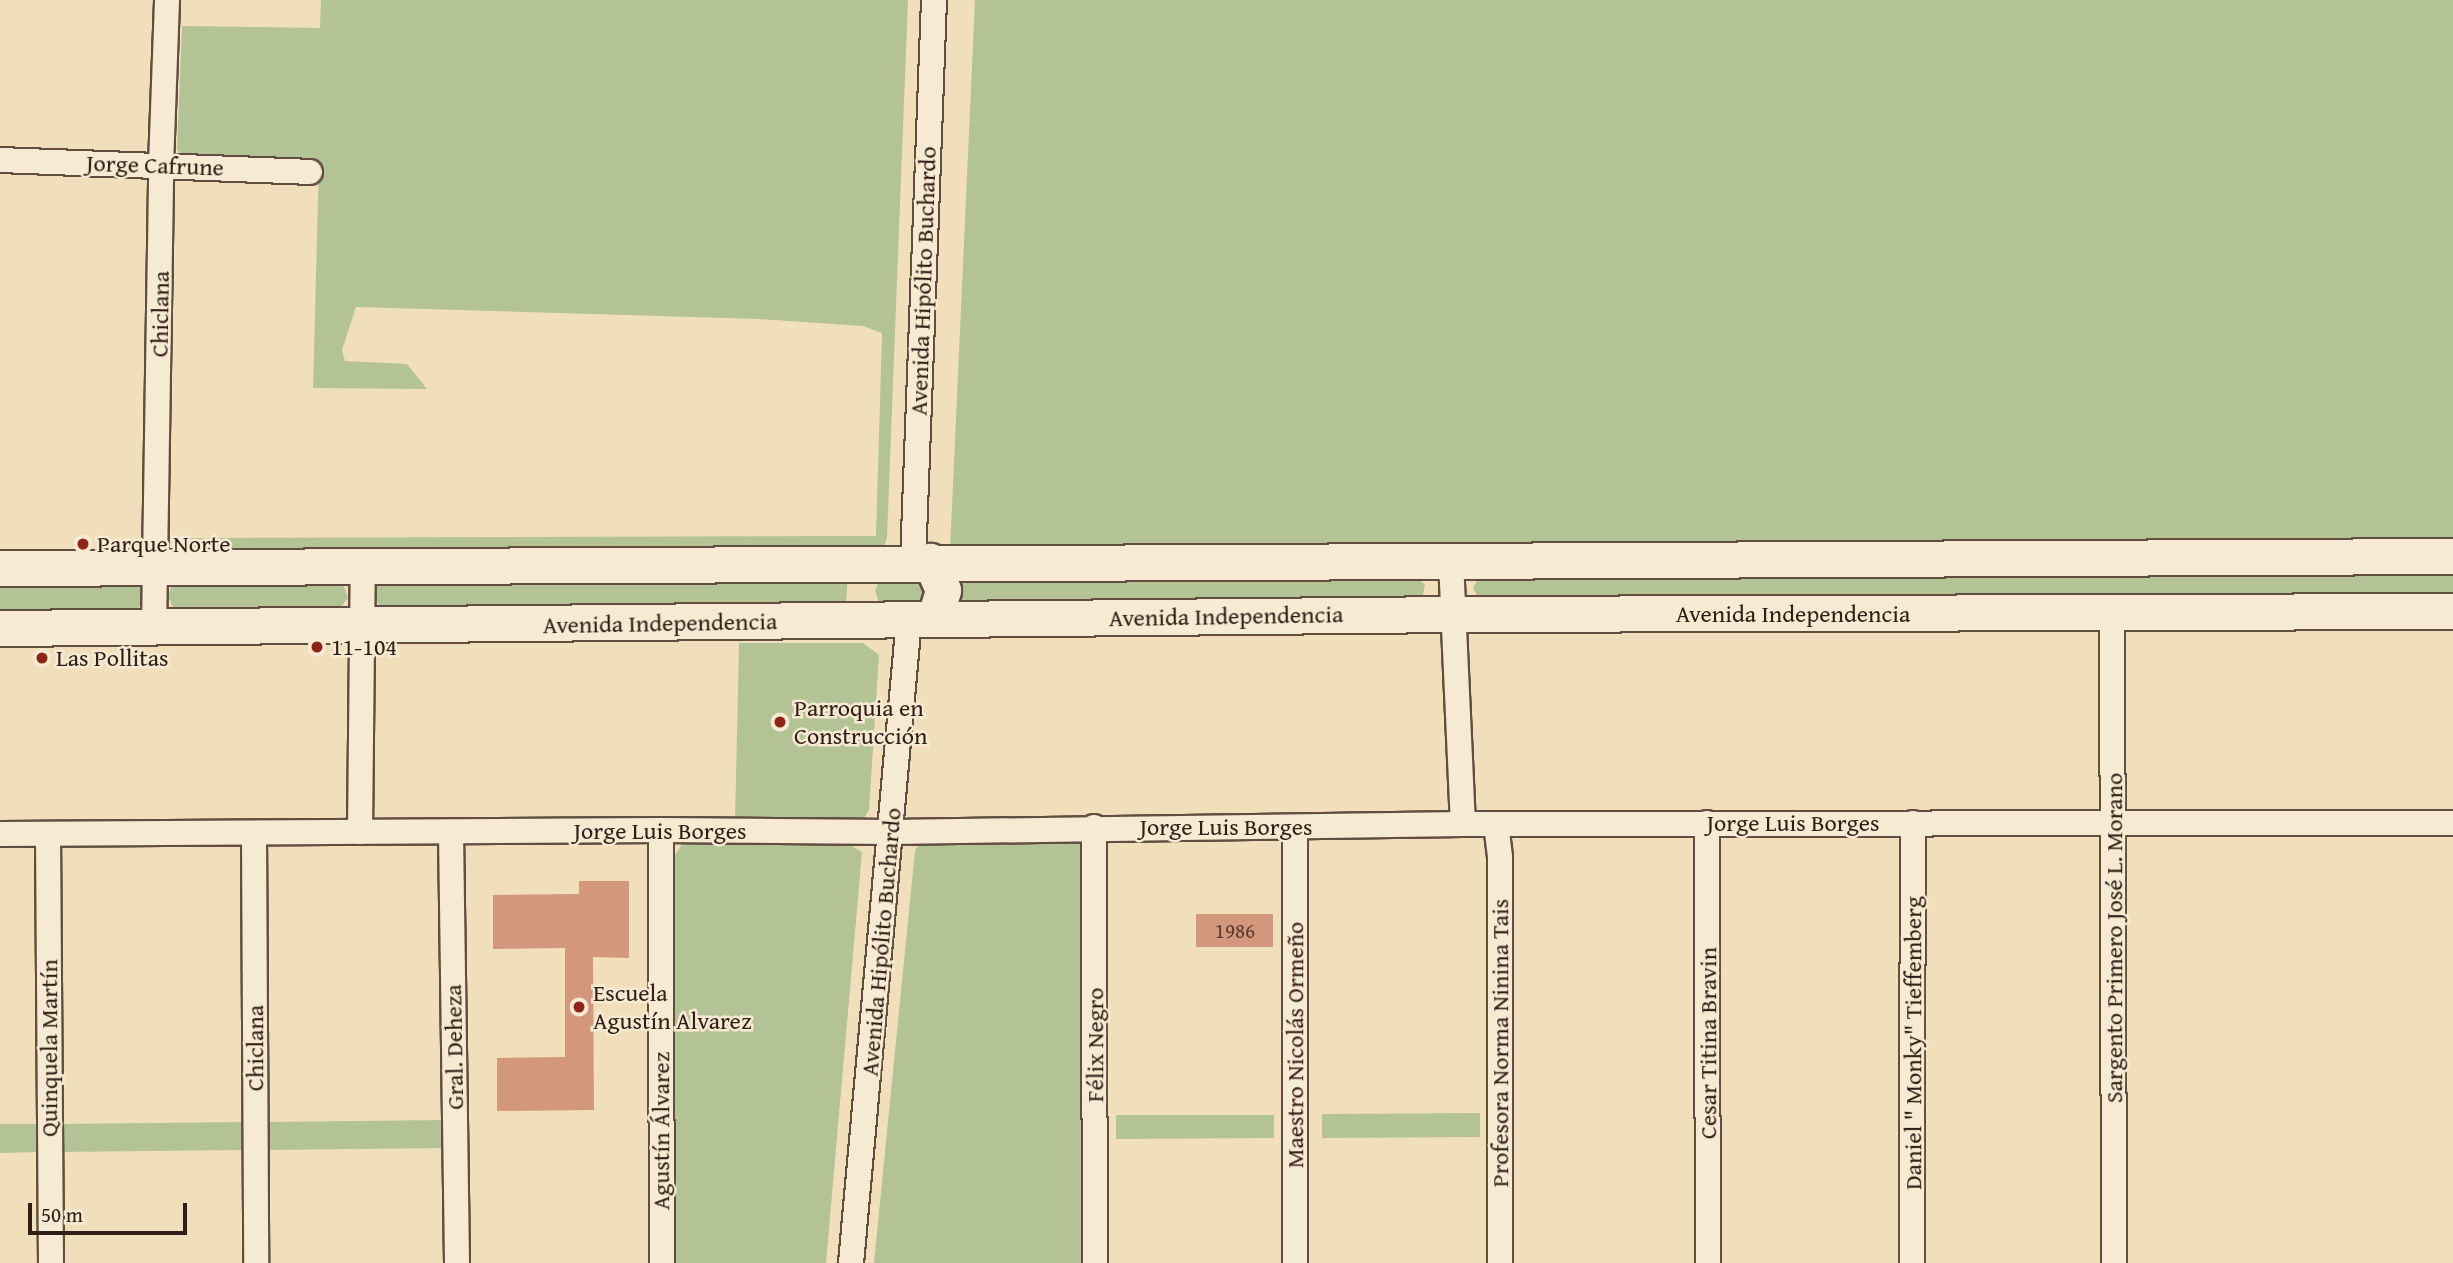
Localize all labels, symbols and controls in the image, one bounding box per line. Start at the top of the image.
street label: Avenida Hipólito Buchardo [904,146,942,416]
street label: Jorge Cafrune [86,148,224,182]
street label: Chiclana [145,271,175,357]
place label: Parque Norte [97,530,230,558]
marker: Parque Norte [75,536,91,552]
street label: Avenida Independencia [1108,600,1344,632]
street label: Avenida Independencia [1676,600,1910,628]
street label: Avenida Independencia [542,607,778,639]
place label: 11-104 [331,633,397,661]
marker: 11-104 [309,639,325,655]
place label: Las Pollitas [56,644,169,672]
marker: Las Pollitas [34,650,50,666]
place label: Parroquia en Construcción [794,694,927,750]
marker: Parroquia en Construcción [772,714,788,730]
street label: Sargento Primero José L. Morano [2100,773,2128,1103]
street label: Avenida Hipólito Buchardo [855,807,907,1077]
street label: Jorge Luis Borges [1707,809,1879,837]
street label: Jorge Luis Borges [1140,813,1312,841]
street label: Jorge Luis Borges [574,817,746,845]
street label: Daniel " Monky" Tieffemberg [1899,896,1927,1190]
street label: Profesora Norma Ninina Tais [1486,899,1514,1187]
house number: 1986 [1215,918,1255,944]
street label: Maestro Nicolás Ormeño [1281,922,1309,1168]
street label: Cesar Titina Bravin [1694,947,1722,1139]
street label: Quinquela Martín [35,959,63,1137]
place label: Escuela Agustín Alvarez [593,979,751,1035]
street label: Gral. Deheza [439,984,469,1110]
street label: Félix Negro [1081,988,1109,1102]
marker: Escuela Agustín Alvarez [571,999,587,1015]
street label: Chiclana [241,1005,269,1091]
street label: Agustín Álvarez [647,1052,675,1210]
scale bar [32,1190,191,1234]
text: 50 m [41,1199,83,1230]

